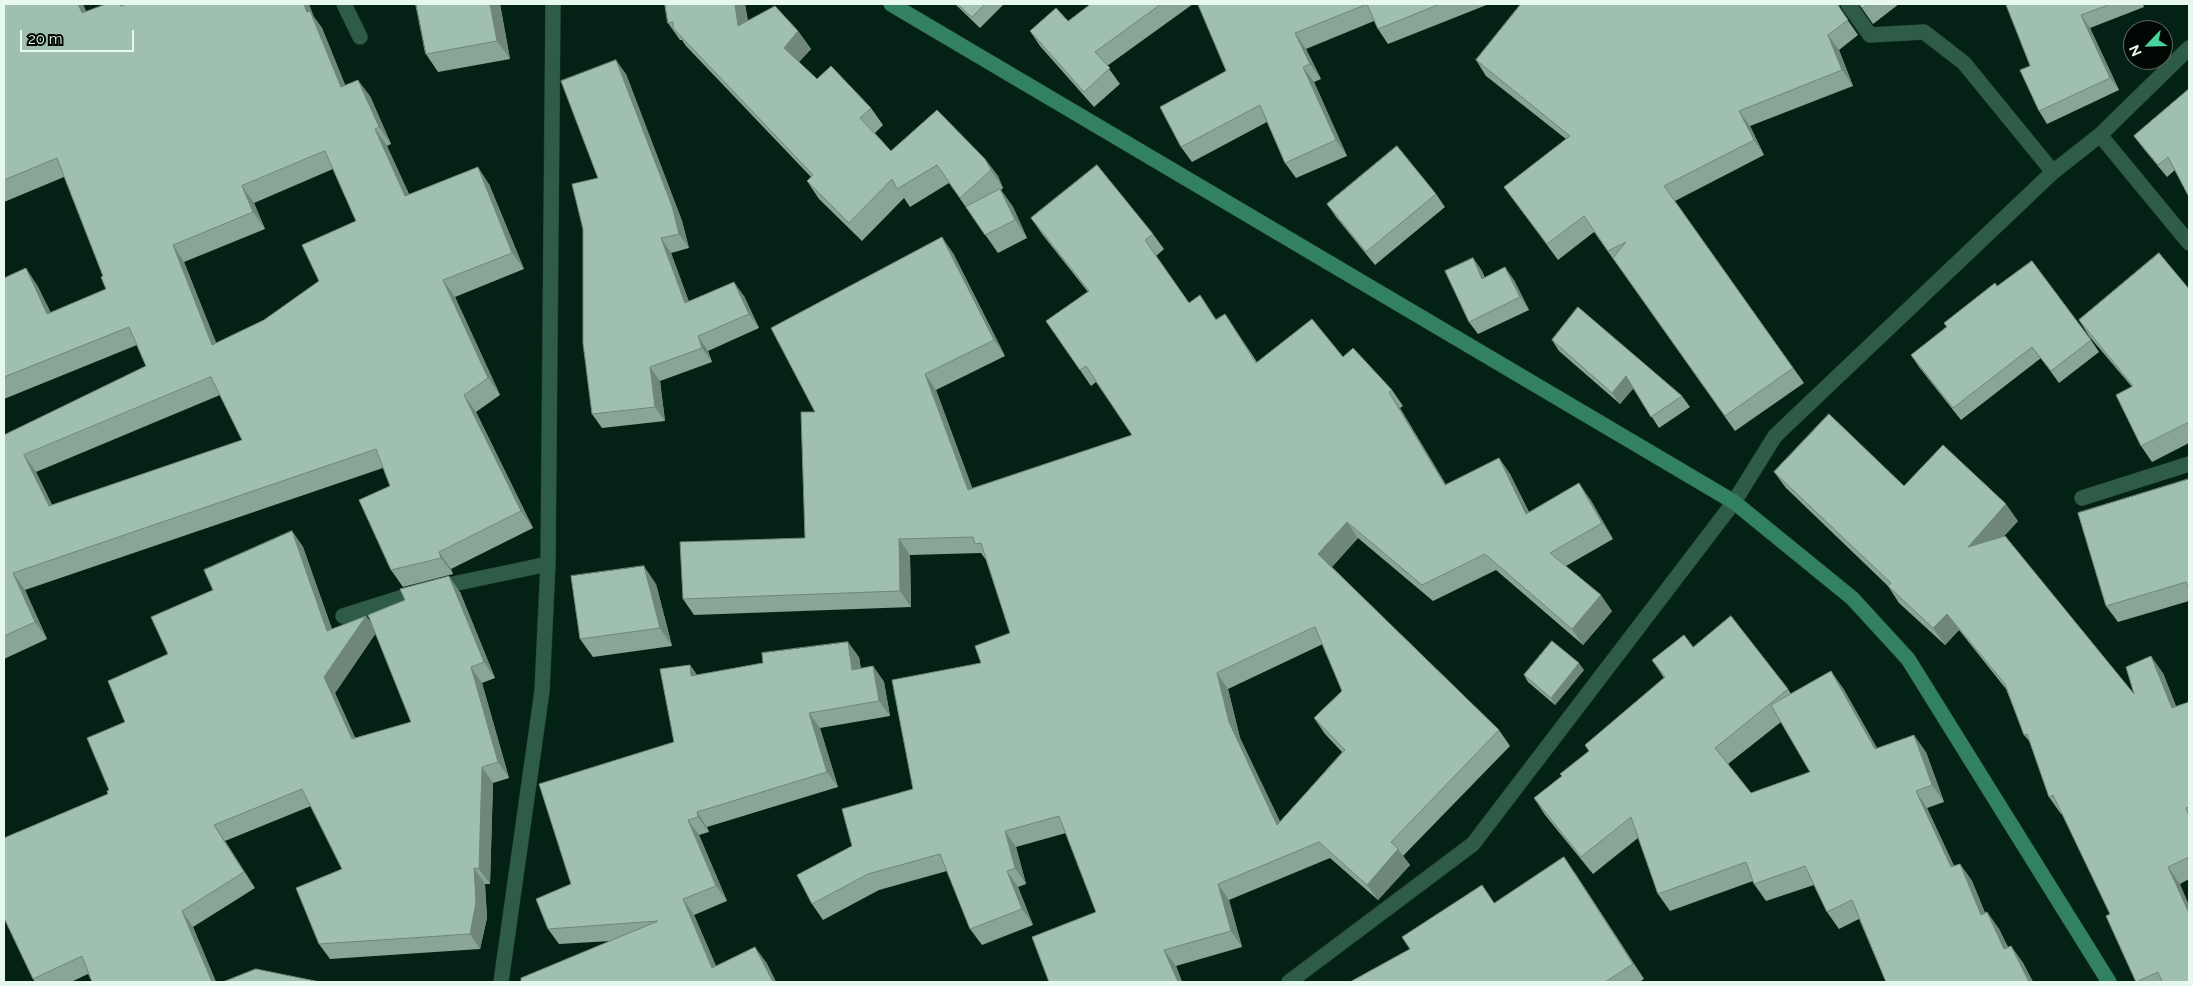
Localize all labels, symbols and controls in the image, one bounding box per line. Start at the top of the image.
scale bar [22,20,136,52]
north arrow [2123,20,2173,70]
text: 20 m [28,30,63,48]
text: N [2126,43,2145,59]

